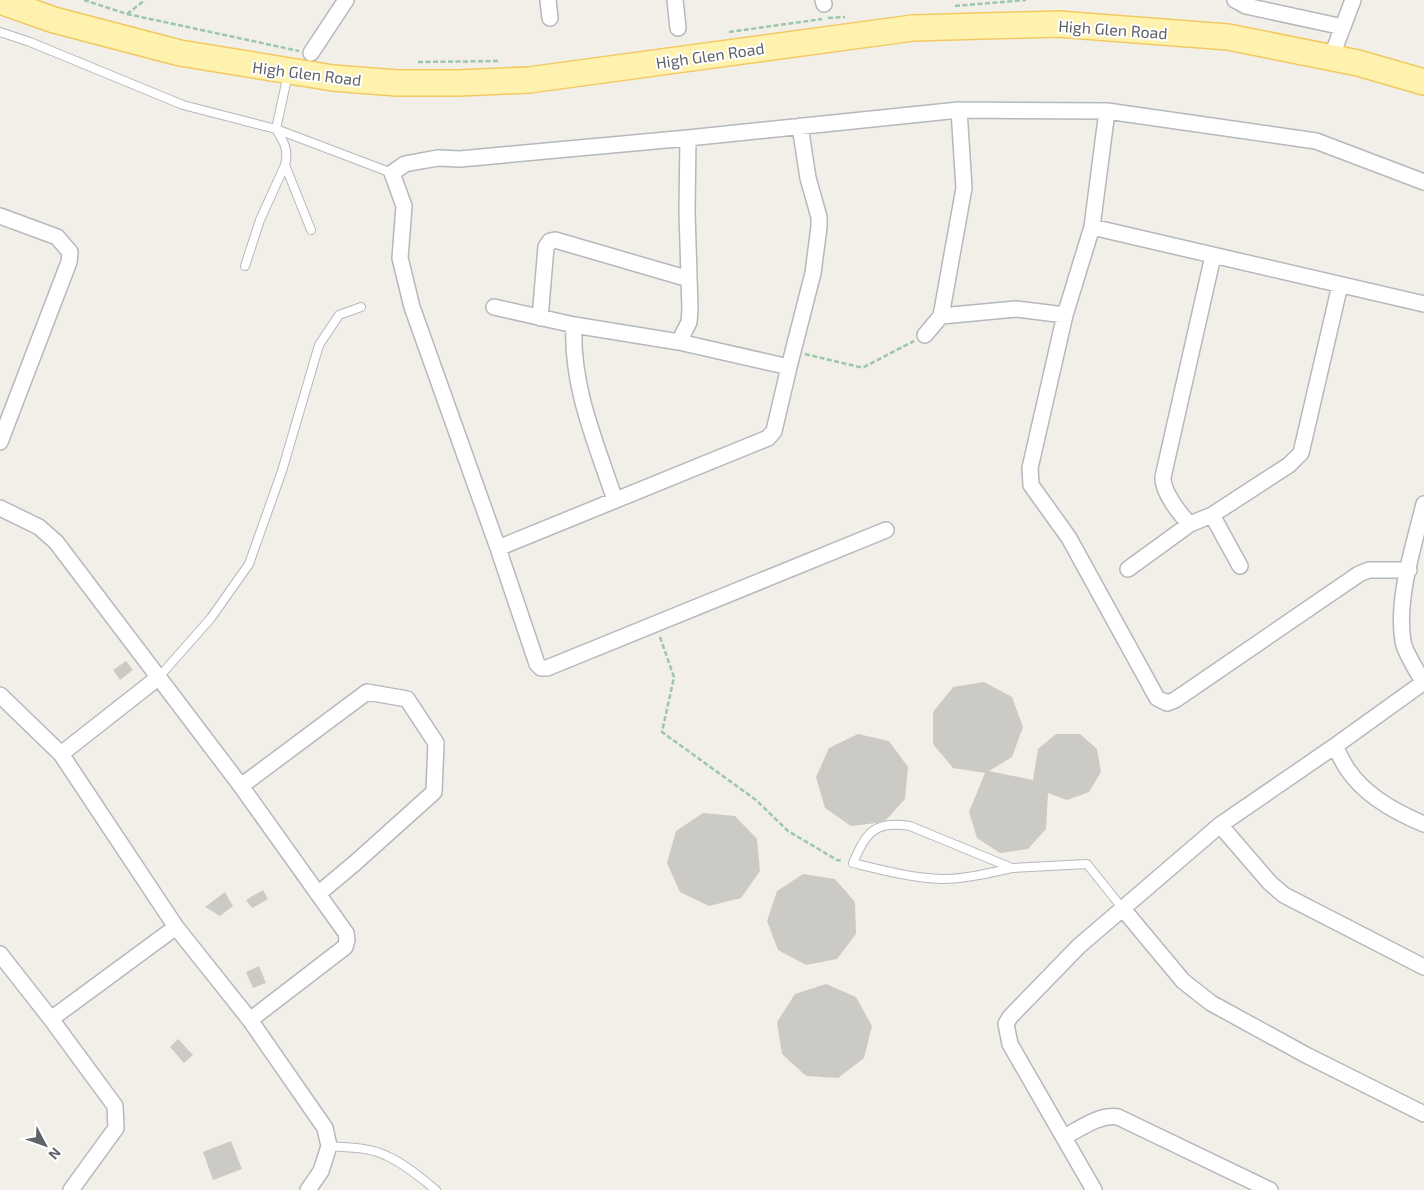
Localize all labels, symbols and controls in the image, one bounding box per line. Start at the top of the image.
street label: High Glen Road [1058,16,1168,42]
street label: High Glen Road [654,38,766,72]
street label: High Glen Road [251,57,363,89]
north arrow [20,1120,70,1170]
text: N [45,1144,65,1163]

